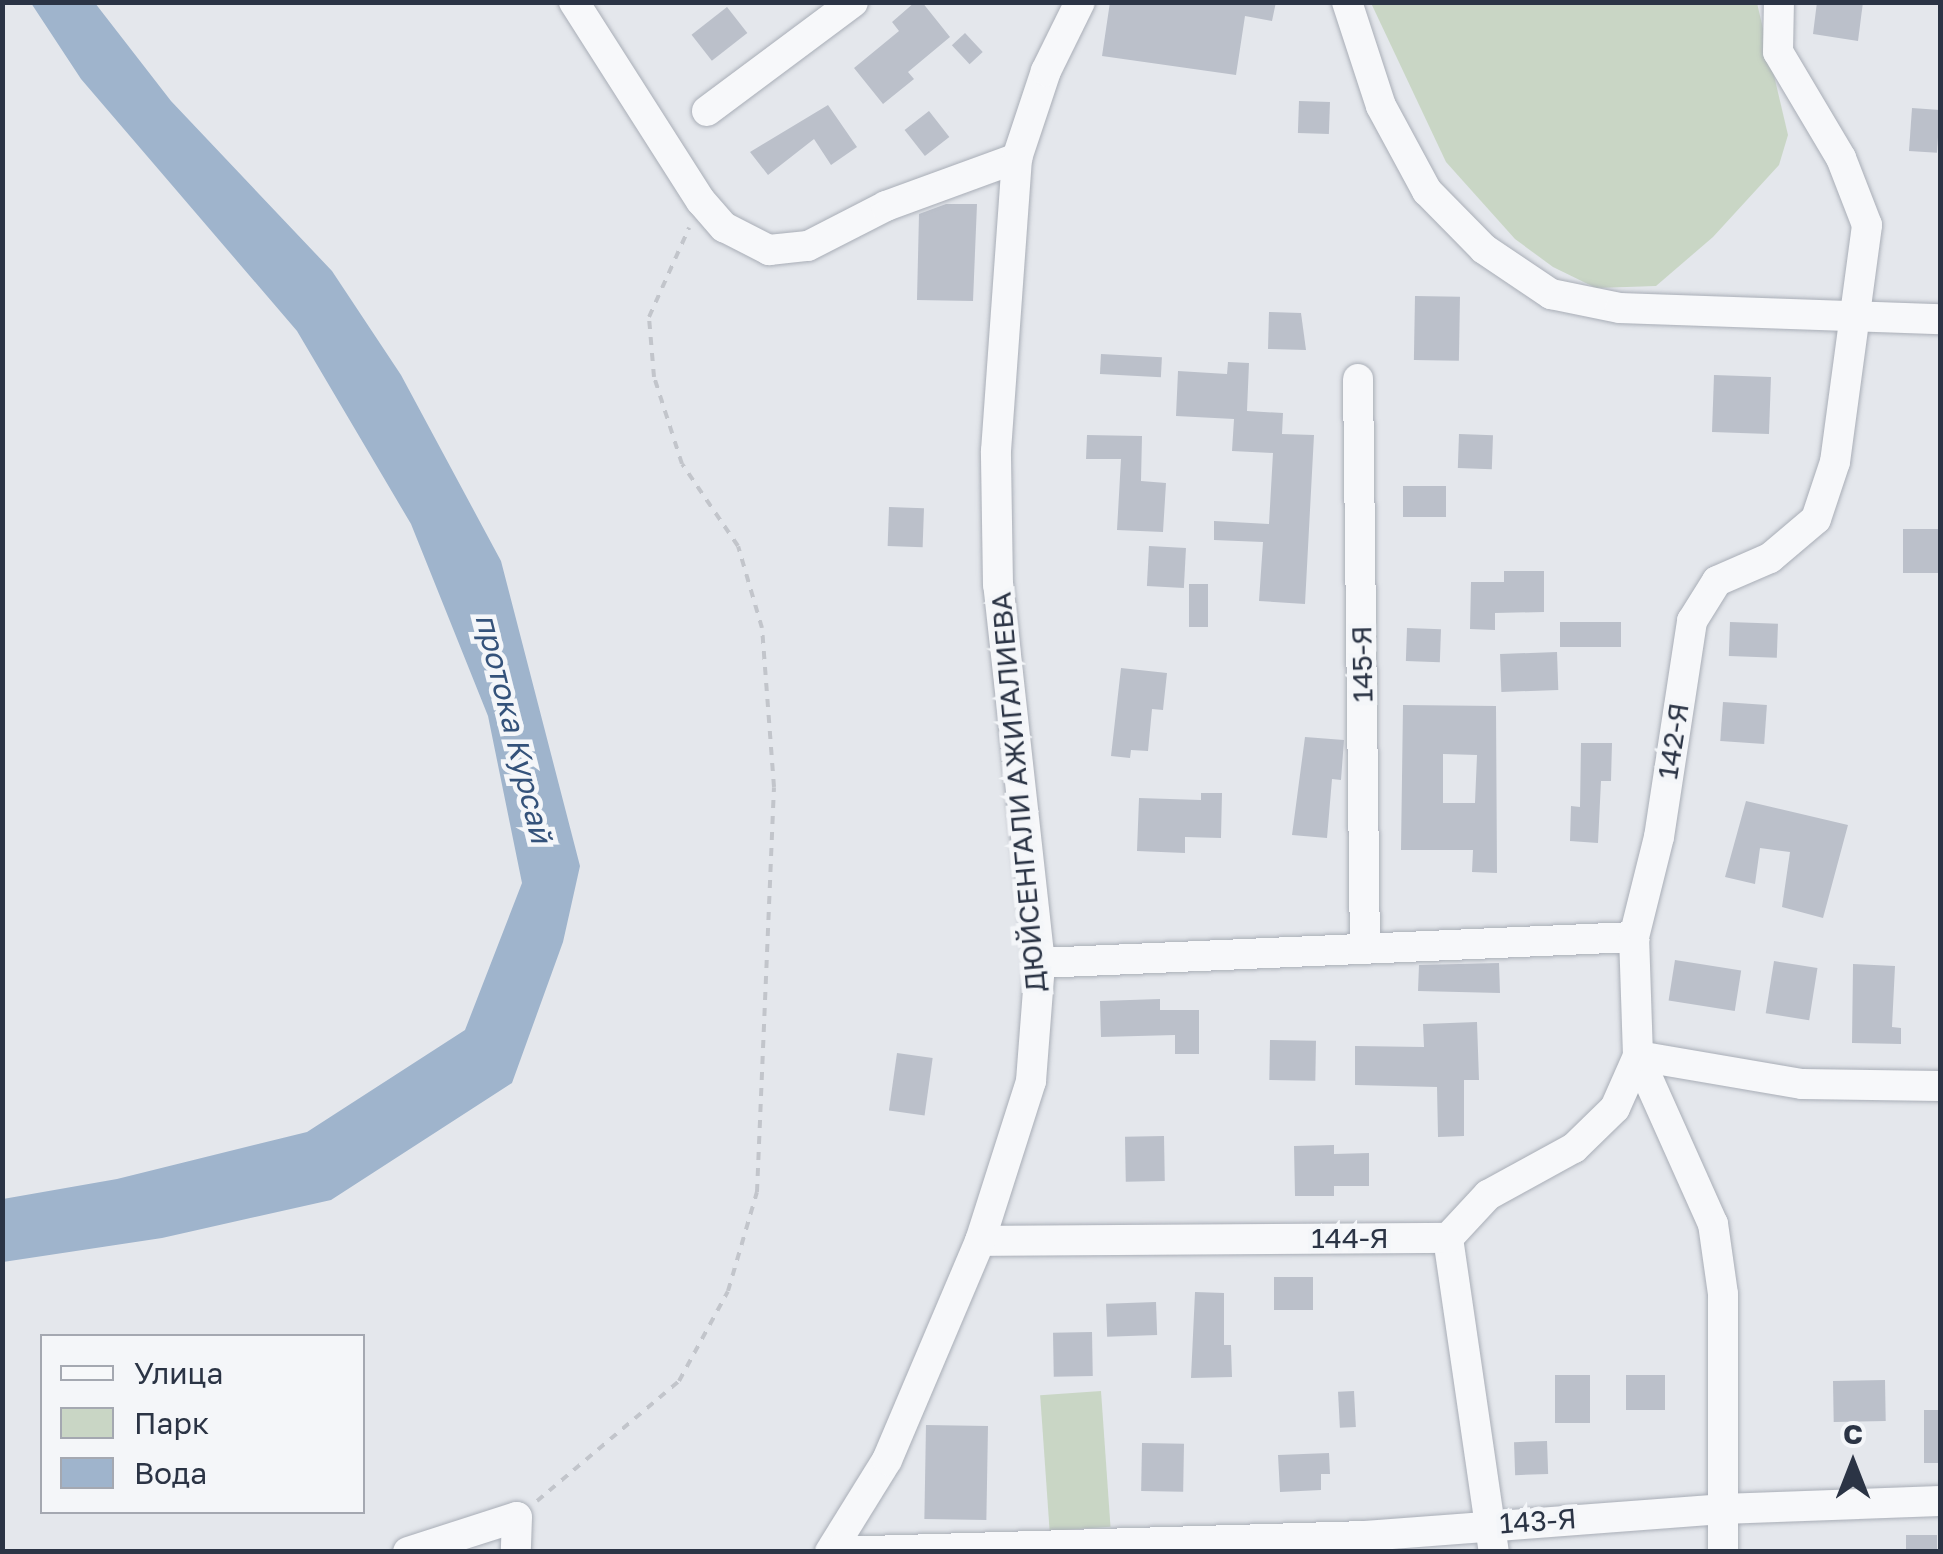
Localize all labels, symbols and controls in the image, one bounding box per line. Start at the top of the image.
street label: ДЮЙСЕНГАЛИ АЖИГАЛИЕВА [984,591,1052,993]
water label: протока Курсай [468,610,560,846]
street label: 145-Я [1345,625,1379,703]
street label: 142-Я [1650,700,1696,782]
street label: 144-Я [1311,1221,1389,1255]
legend [40,1334,365,1514]
text: Улица [134,1355,223,1391]
text: Парк [134,1405,209,1441]
north arrow [1803,1414,1903,1514]
text: С [1843,1417,1863,1450]
text: Вода [134,1455,207,1491]
street label: 143-Я [1498,1502,1578,1540]

